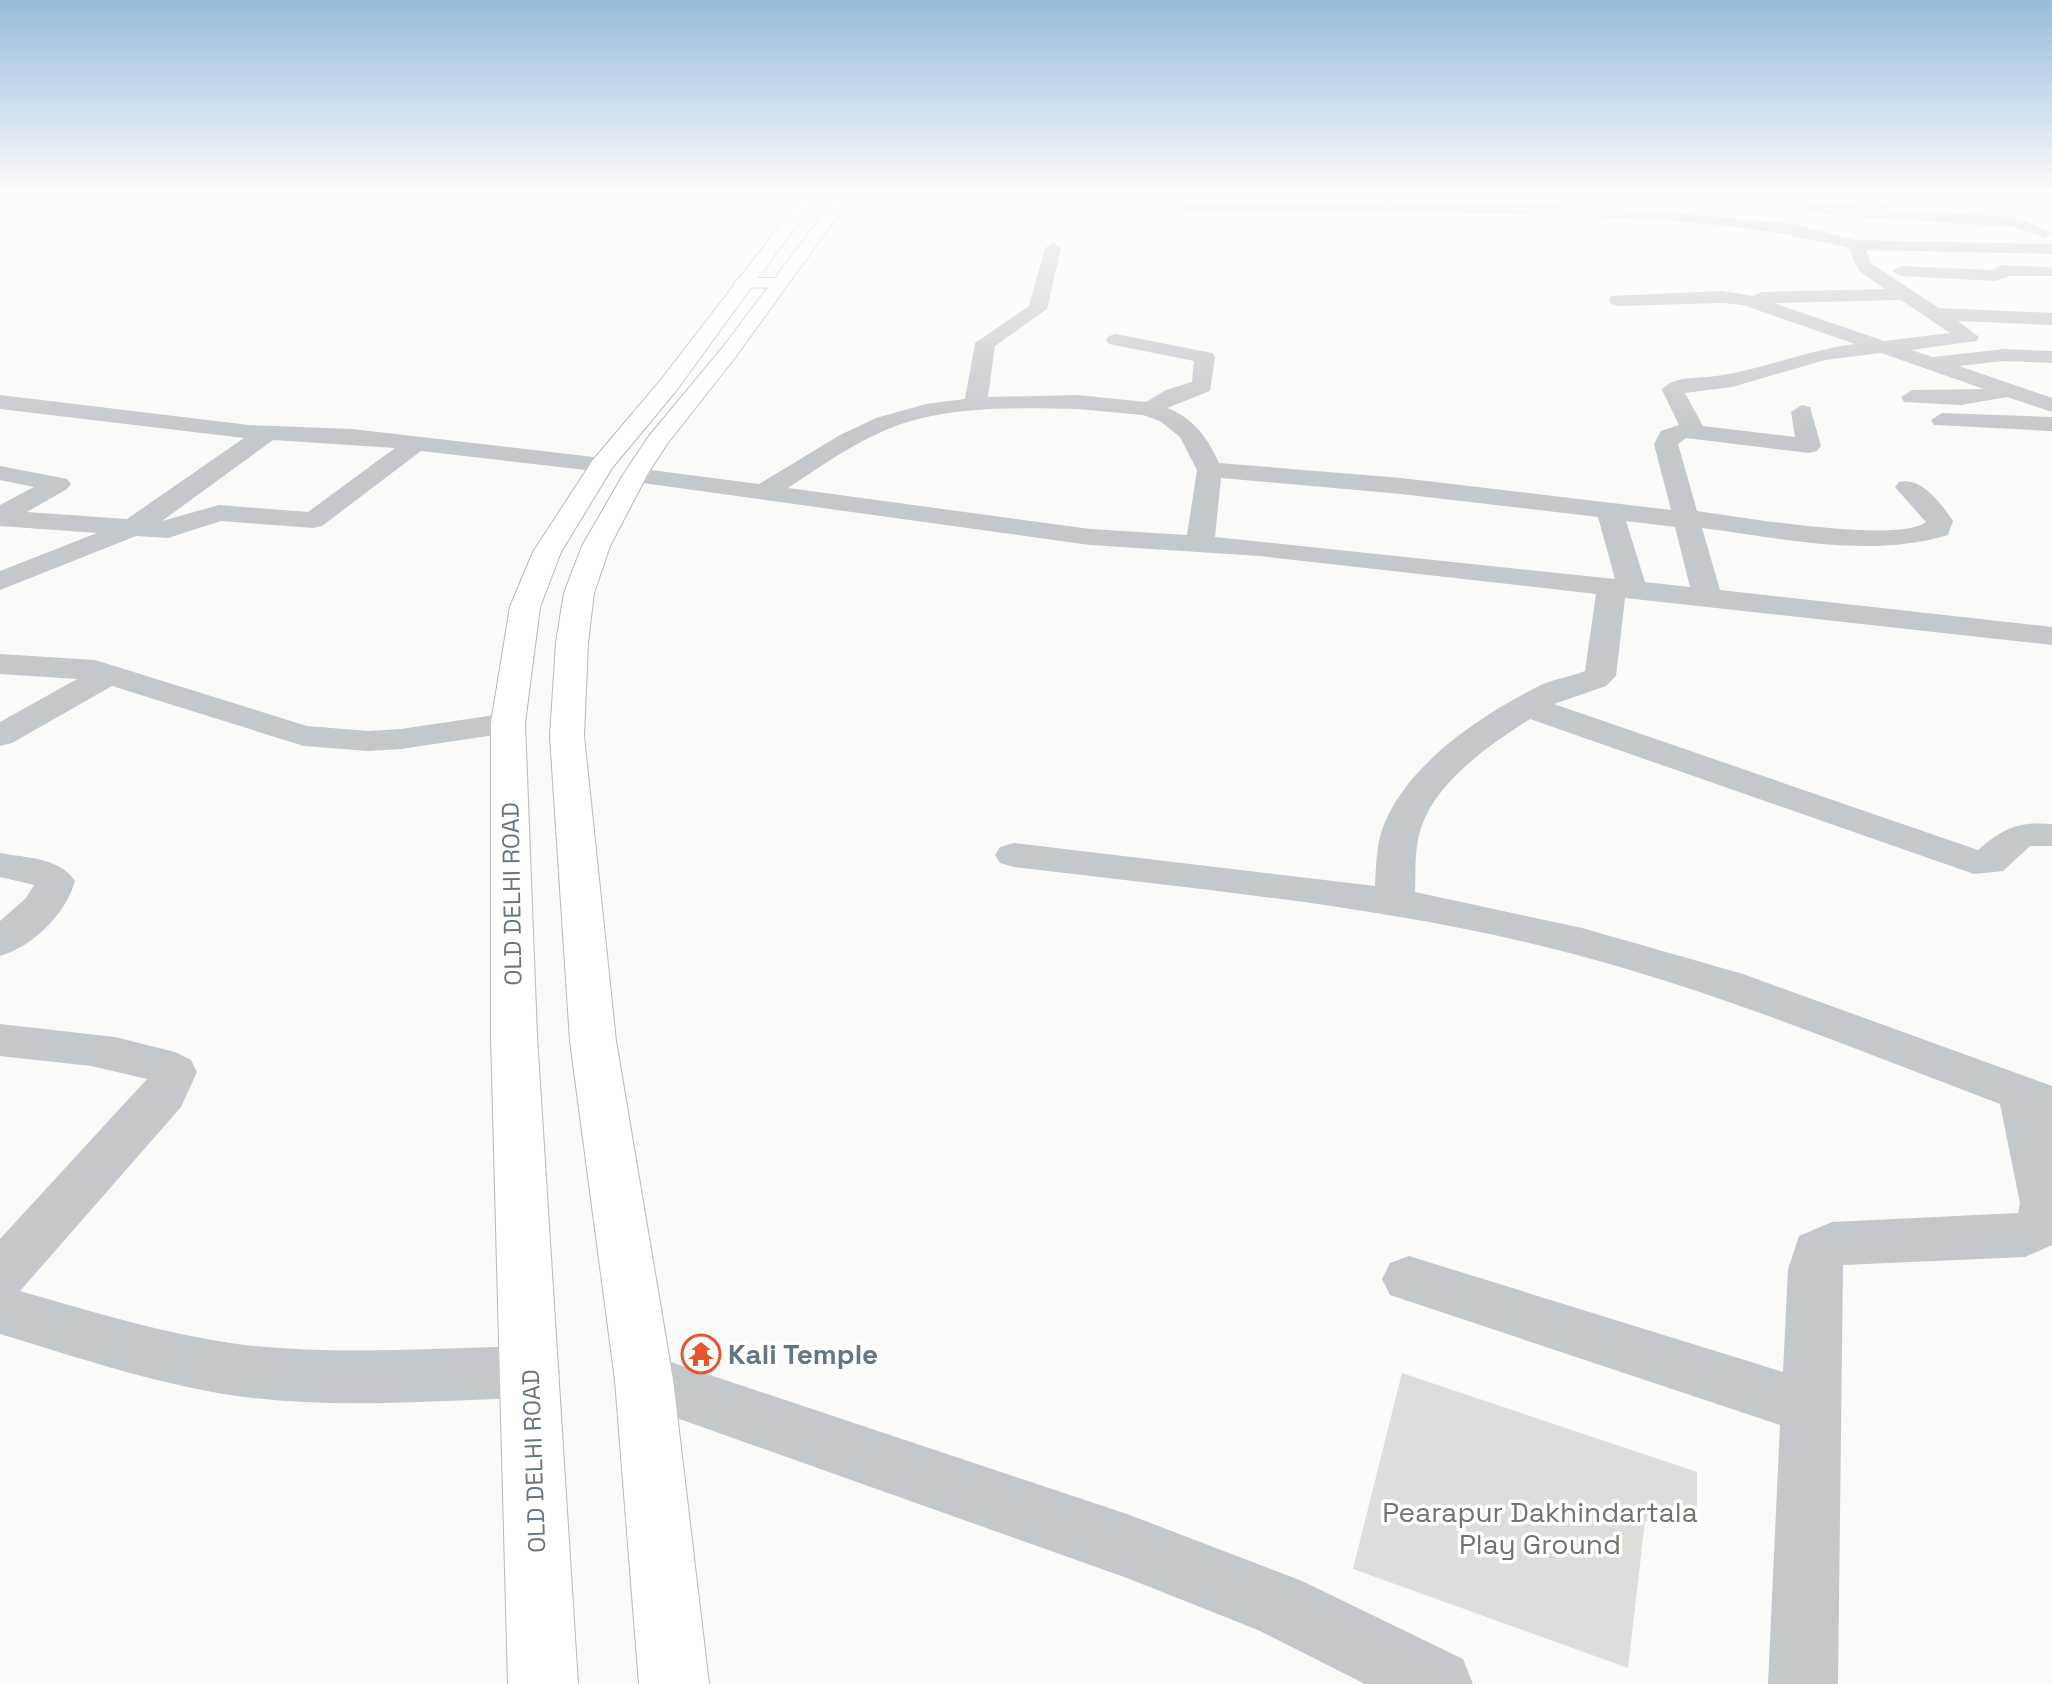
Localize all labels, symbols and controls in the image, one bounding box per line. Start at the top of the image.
street label: OLD DELHI ROAD [494,802,529,986]
temple icon: Kali Temple [680,1333,722,1375]
place label: Kali Temple [728,1336,878,1372]
street label: OLD DELHI ROAD [515,1369,552,1553]
park label: Pearapur Dakhindartala Play Ground [1382,1494,1698,1562]

